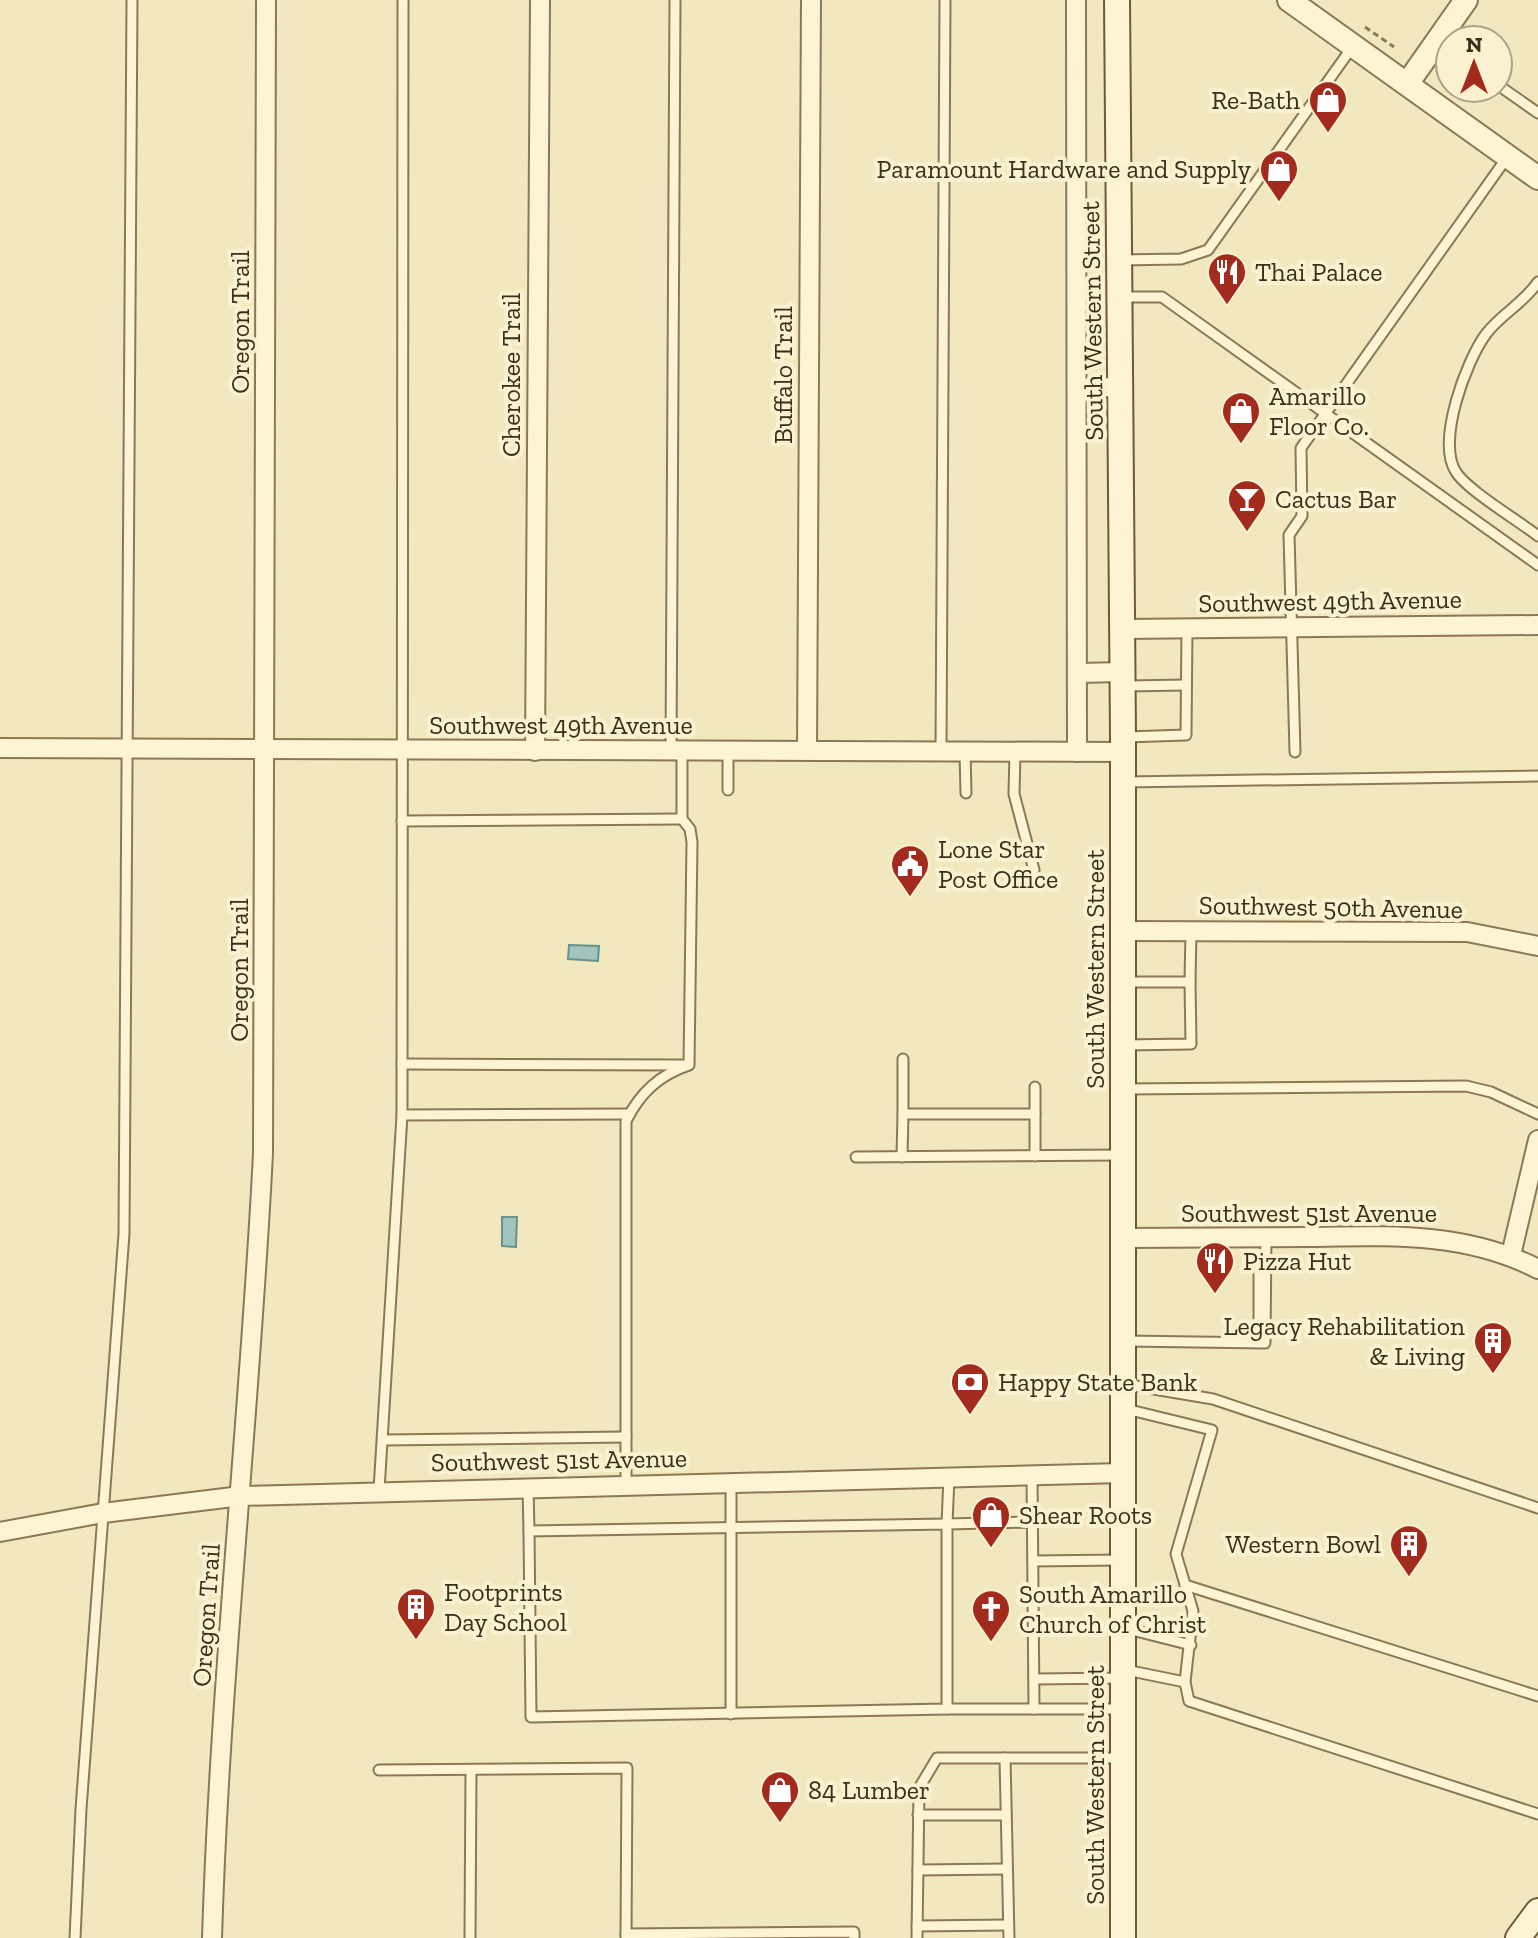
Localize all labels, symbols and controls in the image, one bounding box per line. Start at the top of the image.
north arrow [1434,24,1514,104]
text: N [1466,31,1483,58]
shop icon: Re-Bath [1307,79,1349,134]
place label: Re-Bath [1211,84,1300,116]
shop icon: Paramount Hardware and Supply [1258,148,1300,203]
place label: Paramount Hardware and Supply [876,153,1252,185]
street label: South Western Street [1074,201,1110,441]
street label: Oregon Trail [224,250,256,394]
restaurant icon: Thai Palace [1206,251,1248,306]
place label: Thai Palace [1255,256,1382,288]
street label: Cherokee Trail [495,293,527,457]
street label: Buffalo Trail [767,306,799,444]
place label: Amarillo Floor Co. [1269,380,1369,442]
shop icon: Amarillo Floor Co. [1220,390,1262,445]
bar icon: Cactus Bar [1226,478,1268,533]
place label: Cactus Bar [1275,483,1397,515]
street label: Southwest 49th Avenue [1198,583,1462,619]
street label: Southwest 49th Avenue [429,709,693,741]
place label: Lone Star Post Office [938,833,1058,895]
public building icon: Lone Star Post Office [889,843,931,898]
street label: South Western Street [1079,849,1111,1089]
street label: Southwest 50th Avenue [1199,889,1463,925]
street label: Oregon Trail [223,898,255,1042]
street label: Southwest 51st Avenue [1181,1197,1437,1229]
restaurant icon: Pizza Hut [1194,1240,1236,1295]
place label: Pizza Hut [1243,1245,1351,1277]
place label: Legacy Rehabilitation & Living [1223,1310,1465,1372]
building icon: Legacy Rehabilitation & Living [1472,1320,1514,1375]
bank icon: Happy State Bank [949,1361,991,1416]
place label: Happy State Bank [998,1366,1198,1398]
street label: Southwest 51st Avenue [431,1442,687,1478]
shop icon: Shear Roots [970,1494,1012,1549]
place label: Shear Roots [1019,1499,1152,1531]
building icon: Western Bowl [1388,1523,1430,1578]
place label: Western Bowl [1225,1528,1381,1560]
street label: Oregon Trail [185,1542,227,1688]
place label: Footprints Day School [444,1576,567,1638]
place label: South Amarillo Church of Christ [1019,1578,1207,1640]
building icon: Footprints Day School [395,1586,437,1641]
church icon: South Amarillo Church of Christ [970,1588,1012,1643]
street label: South Western Street [1079,1665,1111,1905]
shop icon: 84 Lumber [759,1769,801,1824]
place label: 84 Lumber [808,1774,930,1806]

